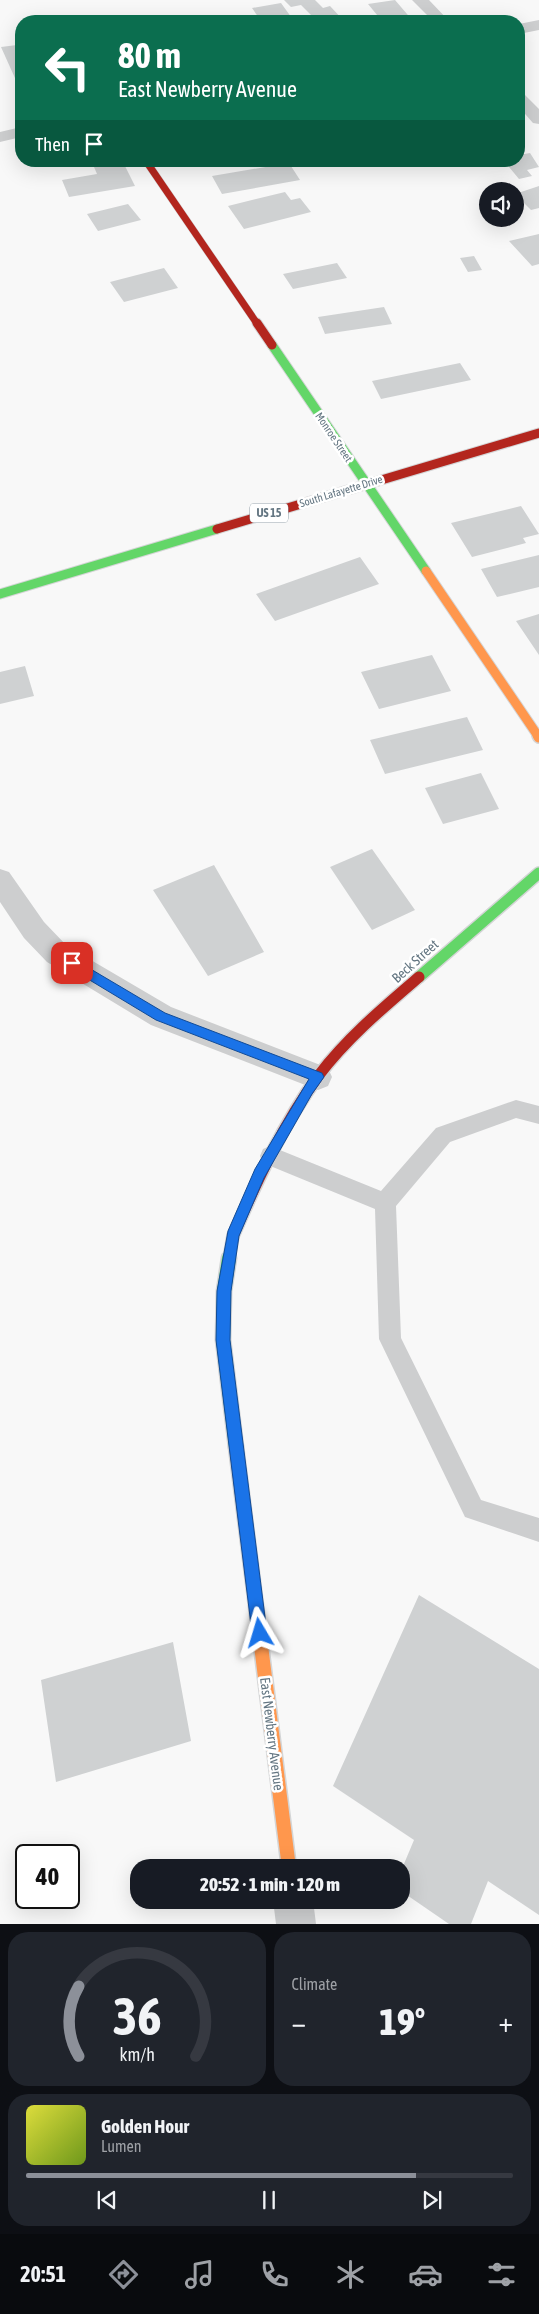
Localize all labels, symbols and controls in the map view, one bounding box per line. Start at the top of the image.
icon: left [35,35,100,100]
text: 80 m [118,35,181,75]
text: East Newberry Avenue [118,76,297,102]
icon: arrive [80,130,108,158]
text: Then [35,133,70,155]
map controls [479,182,524,227]
button: sound [479,182,524,227]
street label: Monroe Street [313,410,355,464]
street label: South Lafayette Drive [298,473,384,509]
road number: US 15 [250,503,288,522]
street label: Beck Street [389,936,441,986]
pin [51,942,93,984]
icon: arrive [58,949,86,977]
position arrow [233,1606,285,1658]
street label: East Newberry Avenue [257,1677,287,1791]
speed limit sign: 40 [15,1844,80,1909]
text: 20:52 · 1 min · 120 m [200,1873,340,1895]
text: Climate [292,1975,337,1993]
text: 36 [112,1986,161,2046]
text: 19° [379,2000,425,2043]
text: − [292,2006,306,2038]
text: + [498,2006,513,2038]
text: km/h [119,2044,154,2065]
text: Golden Hour [101,2115,189,2137]
text: Lumen [101,2137,141,2155]
icon: previous [93,2186,121,2214]
icon: pause [255,2186,283,2214]
icon: next [418,2186,446,2214]
icon: directions [106,2257,141,2292]
icon: music [182,2257,217,2292]
icon: phone [257,2257,292,2292]
icon: climate [333,2257,368,2292]
icon: car [408,2257,443,2292]
icon: filters [484,2257,519,2292]
text: 20:51 [20,2261,66,2287]

